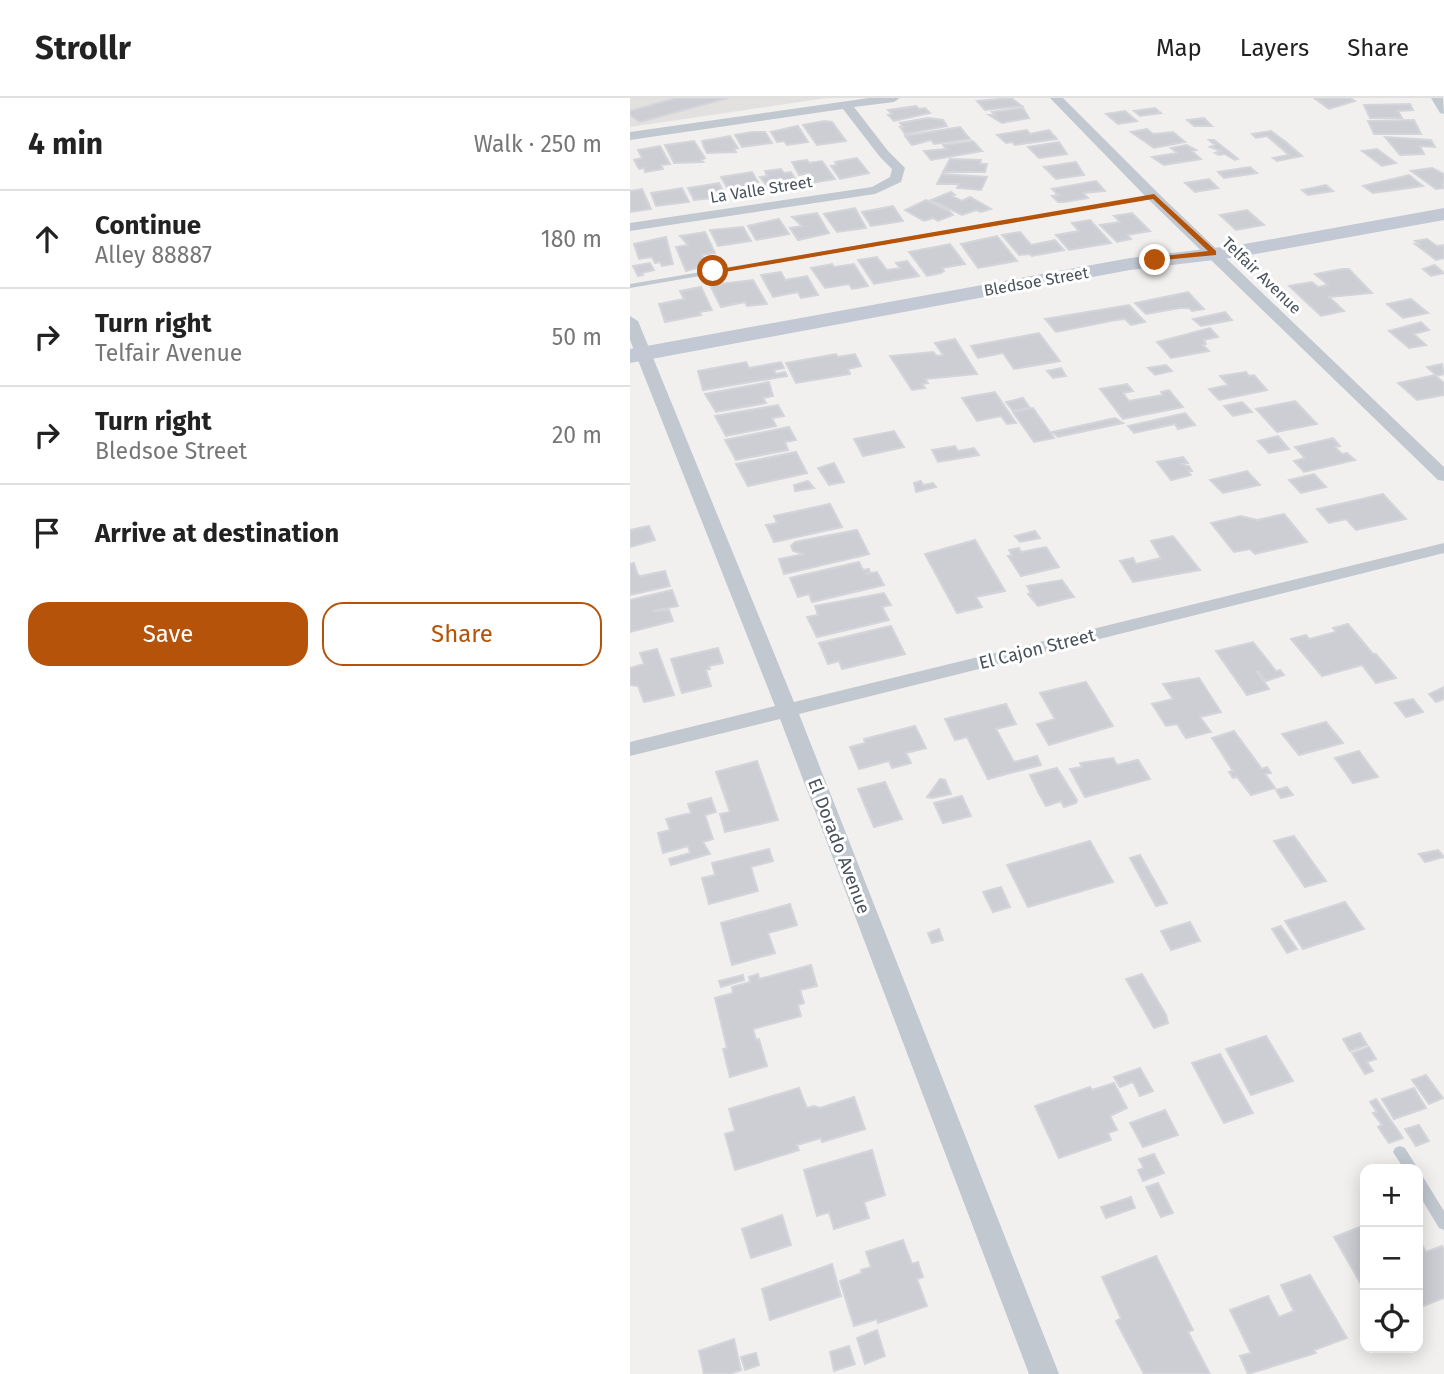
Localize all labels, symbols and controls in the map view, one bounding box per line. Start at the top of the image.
text: Strollr [35,28,131,68]
text: Map [1156,34,1202,62]
text: Layers [1240,34,1309,62]
text: Share [1347,34,1409,62]
text: 4 min [28,126,103,162]
text: Walk · 250 m [474,130,602,158]
street label: La Valle Street [709,172,814,207]
text: Continue [95,210,201,241]
icon: ahead [28,220,66,258]
text: 180 m [541,225,602,253]
street label: Telfair Avenue [1218,233,1305,318]
text: Alley 88887 [95,241,212,269]
route end [1139,244,1170,275]
route start [697,255,728,286]
street label: Bledsoe Street [982,263,1090,300]
text: Turn right [95,308,212,339]
icon: right [28,318,66,356]
text: 50 m [552,323,602,351]
text: Telfair Avenue [95,339,242,367]
text: Turn right [95,406,212,437]
icon: right [28,416,66,454]
text: 20 m [552,421,602,449]
text: Bledsoe Street [95,437,247,465]
icon: arrive [28,514,66,552]
text: Arrive at destination [95,518,339,549]
button: Save [28,602,308,666]
button: Share [322,602,602,666]
street label: El Cajon Street [977,624,1098,674]
street label: El Dorado Avenue [803,775,875,917]
map controls [1360,1164,1423,1353]
button: + [1360,1164,1423,1227]
button: − [1360,1227,1423,1290]
button: locate [1360,1290,1423,1353]

